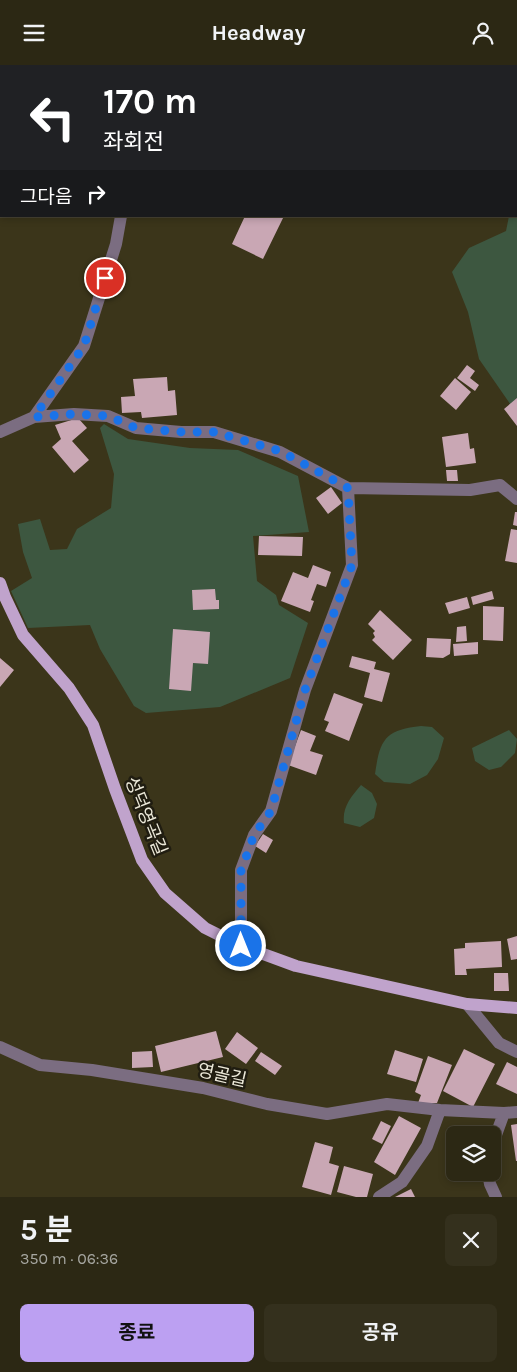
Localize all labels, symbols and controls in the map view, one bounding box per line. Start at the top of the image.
icon: menu [20,19,48,47]
icon: person [469,19,497,47]
text: Headway [211,20,306,46]
text: 170 m [103,81,197,122]
icon: left [20,85,85,150]
text: 좌회전 [103,129,164,155]
icon: right [82,180,110,208]
text: 그다음 [20,186,72,208]
pin [84,257,126,299]
icon: arrive [91,264,119,292]
street label: 성덕영곡길 [120,773,172,859]
position arrow [214,919,266,971]
street label: 영골길 [195,1059,249,1091]
map controls [446,1126,501,1181]
button: layers [446,1126,501,1181]
text: 5 분 [20,1212,73,1248]
button: close [445,1214,497,1266]
text: 350 m · 06:36 [20,1249,118,1268]
button: 종료 [20,1304,254,1362]
button: 공유 [264,1304,497,1362]

